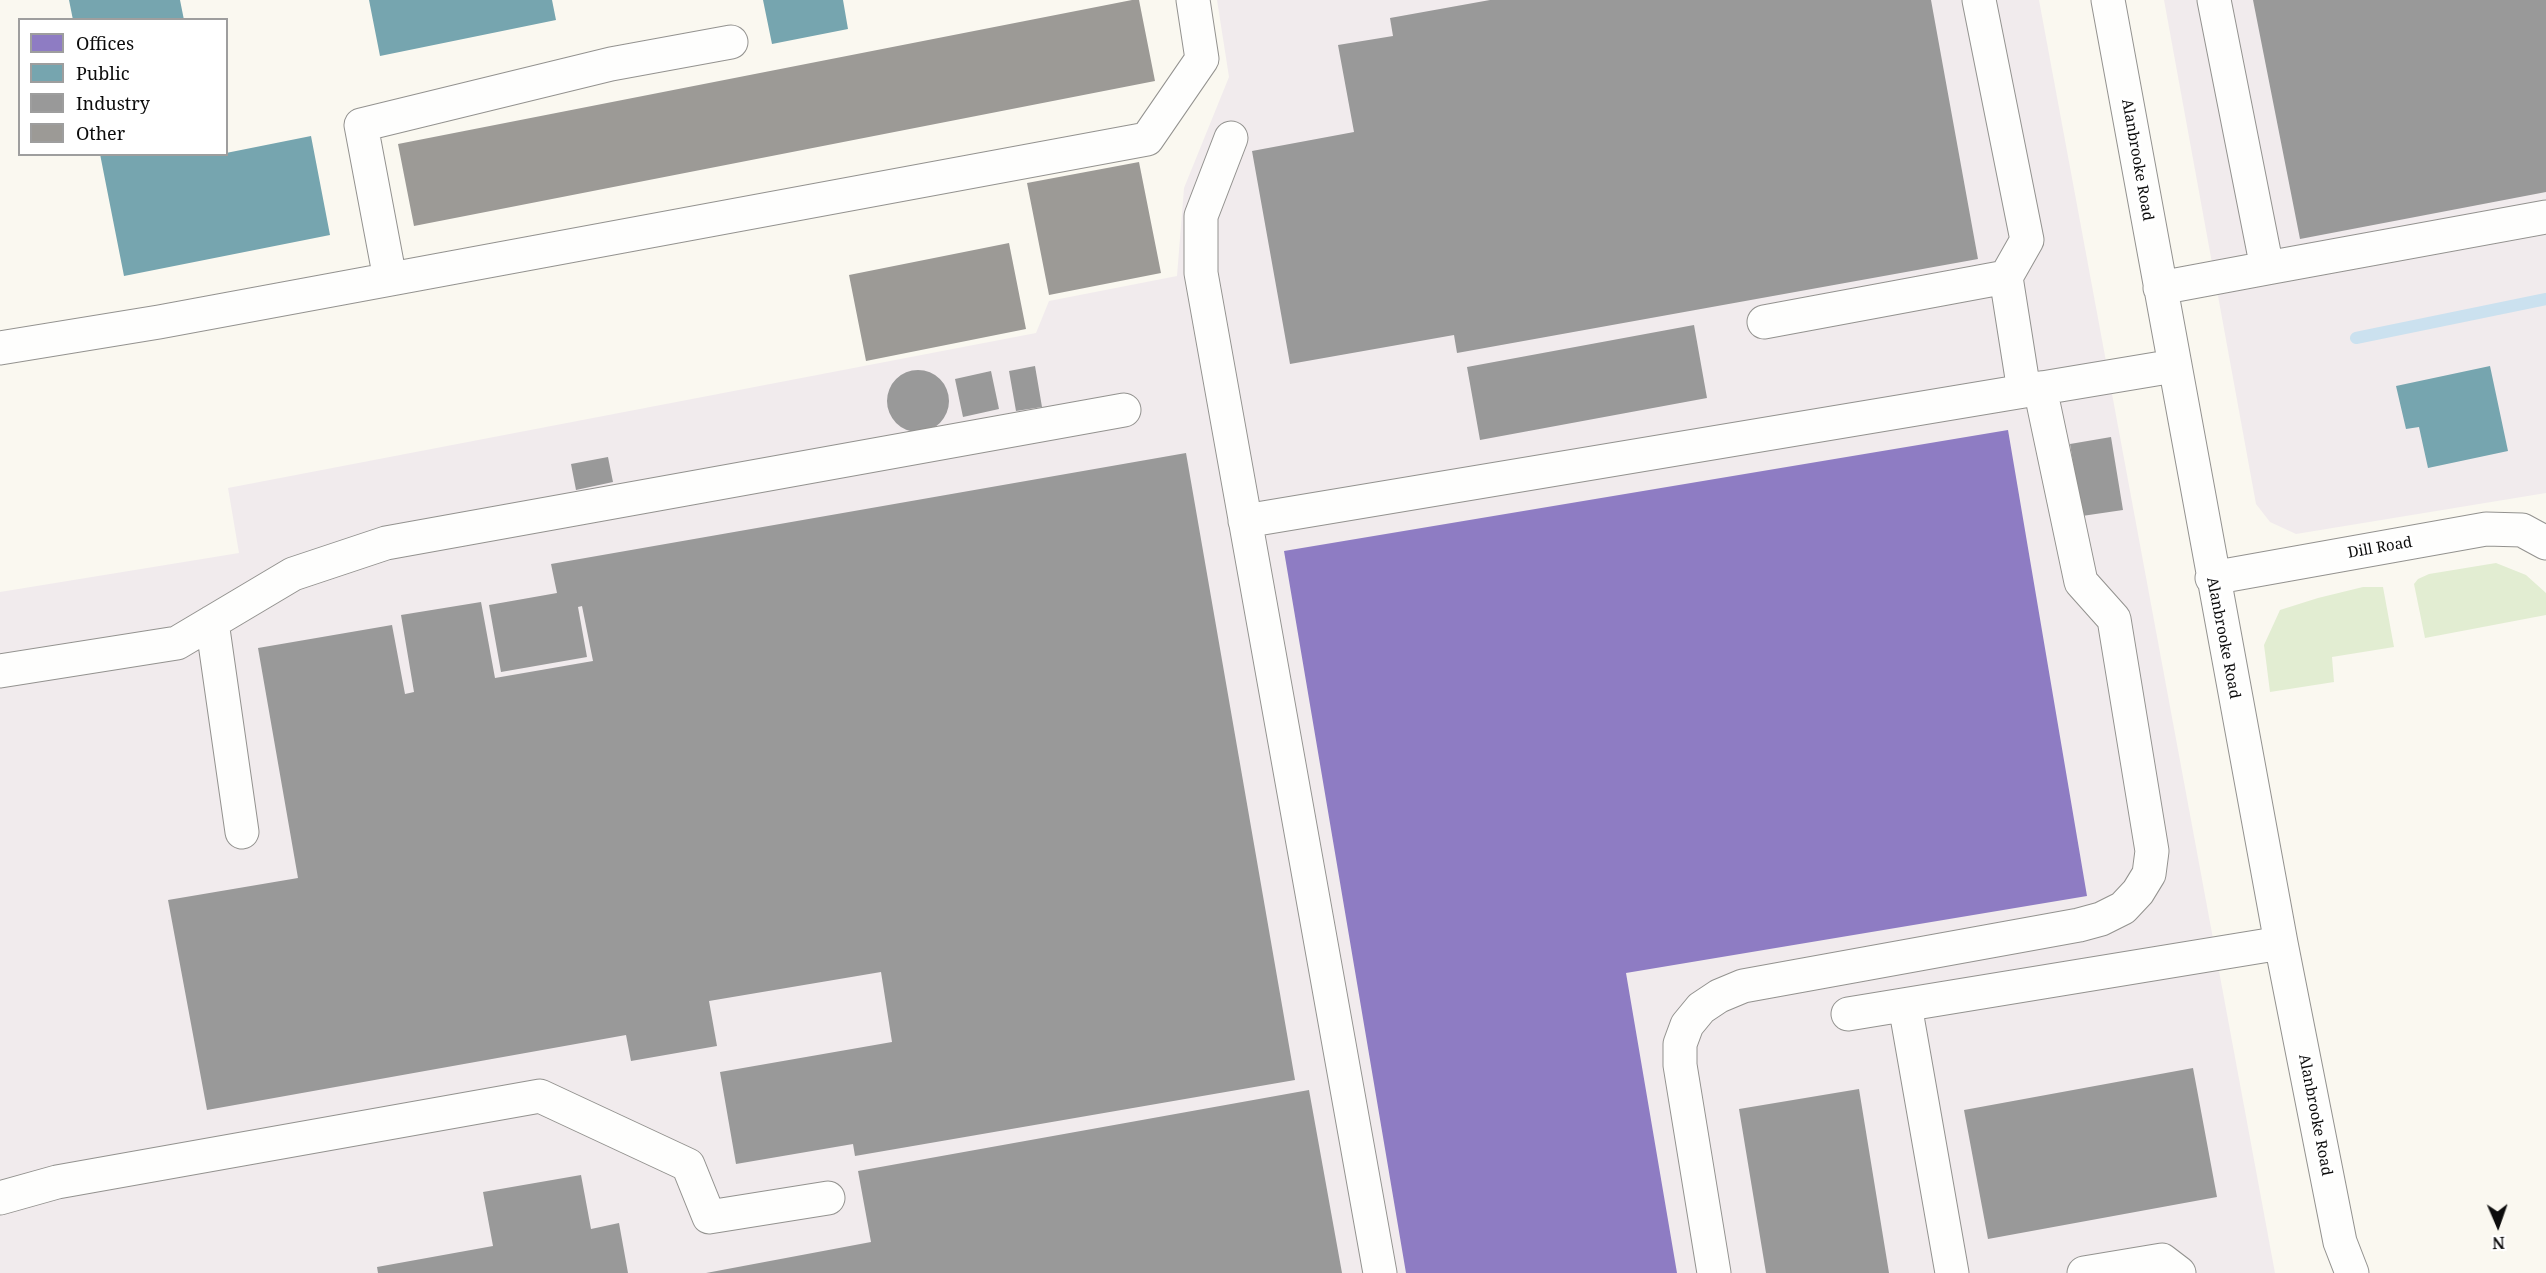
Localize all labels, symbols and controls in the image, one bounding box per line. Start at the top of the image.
legend [18,18,228,156]
text: Offices [76,31,134,55]
text: Public [76,61,130,85]
text: Industry [76,91,150,115]
street label: Alanbrooke Road [2117,98,2157,222]
text: Other [76,121,125,145]
street label: Dill Road [2346,533,2414,563]
street label: Alanbrooke Road [2202,576,2244,700]
street label: Alanbrooke Road [2294,1053,2336,1177]
north arrow [2468,1195,2528,1255]
text: N [2492,1232,2505,1254]

